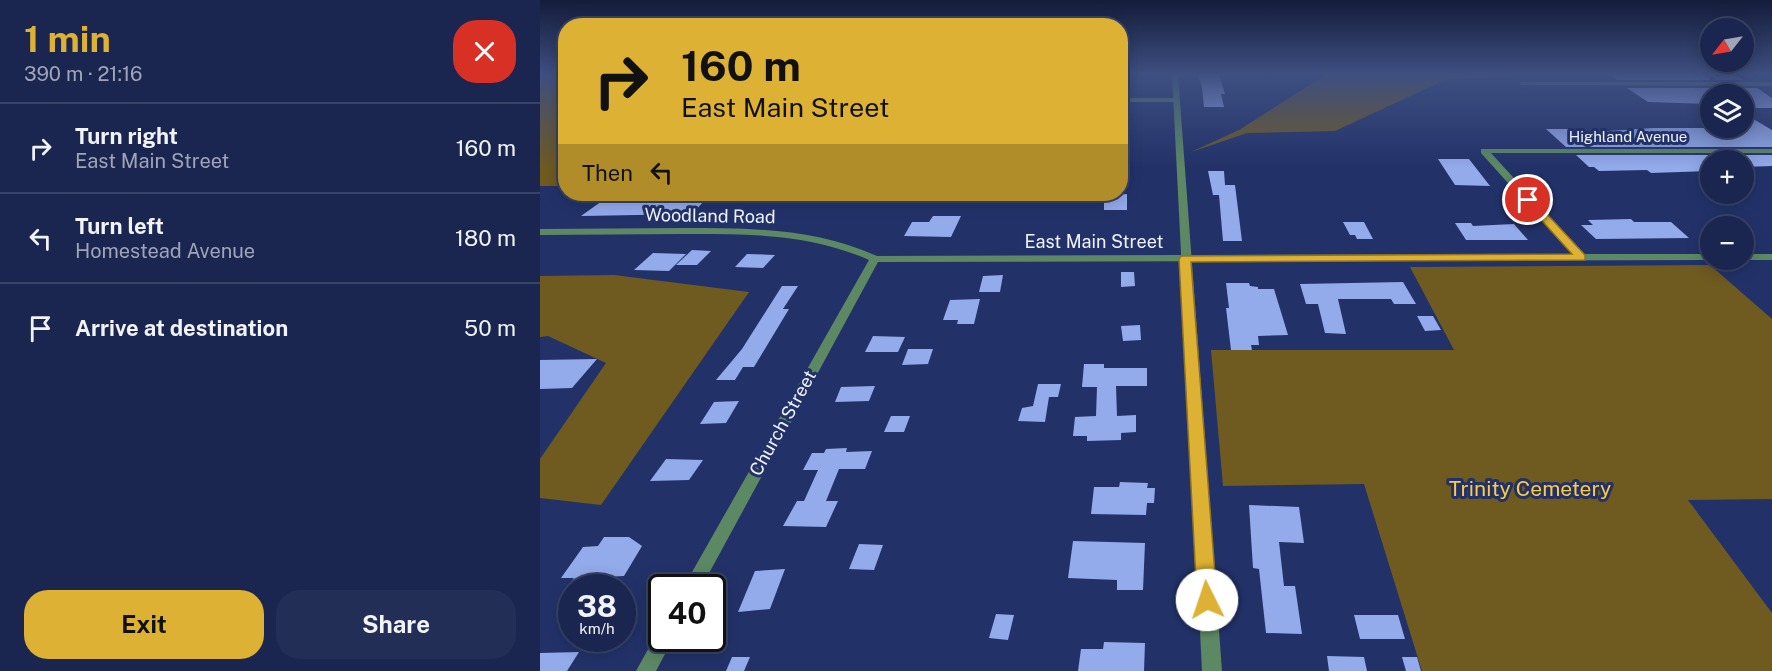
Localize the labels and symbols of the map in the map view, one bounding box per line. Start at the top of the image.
north arrow [1700,18,1754,72]
street label: Highland Avenue [1569,128,1687,145]
pin [1502,174,1553,225]
street label: Woodland Road [644,204,776,227]
street label: East Main Street [1025,231,1163,252]
street label: Church Street [745,366,820,479]
park label: Trinity Cemetery [1449,476,1611,501]
position arrow [1175,568,1239,632]
speed limit sign: 40 [648,574,726,652]

